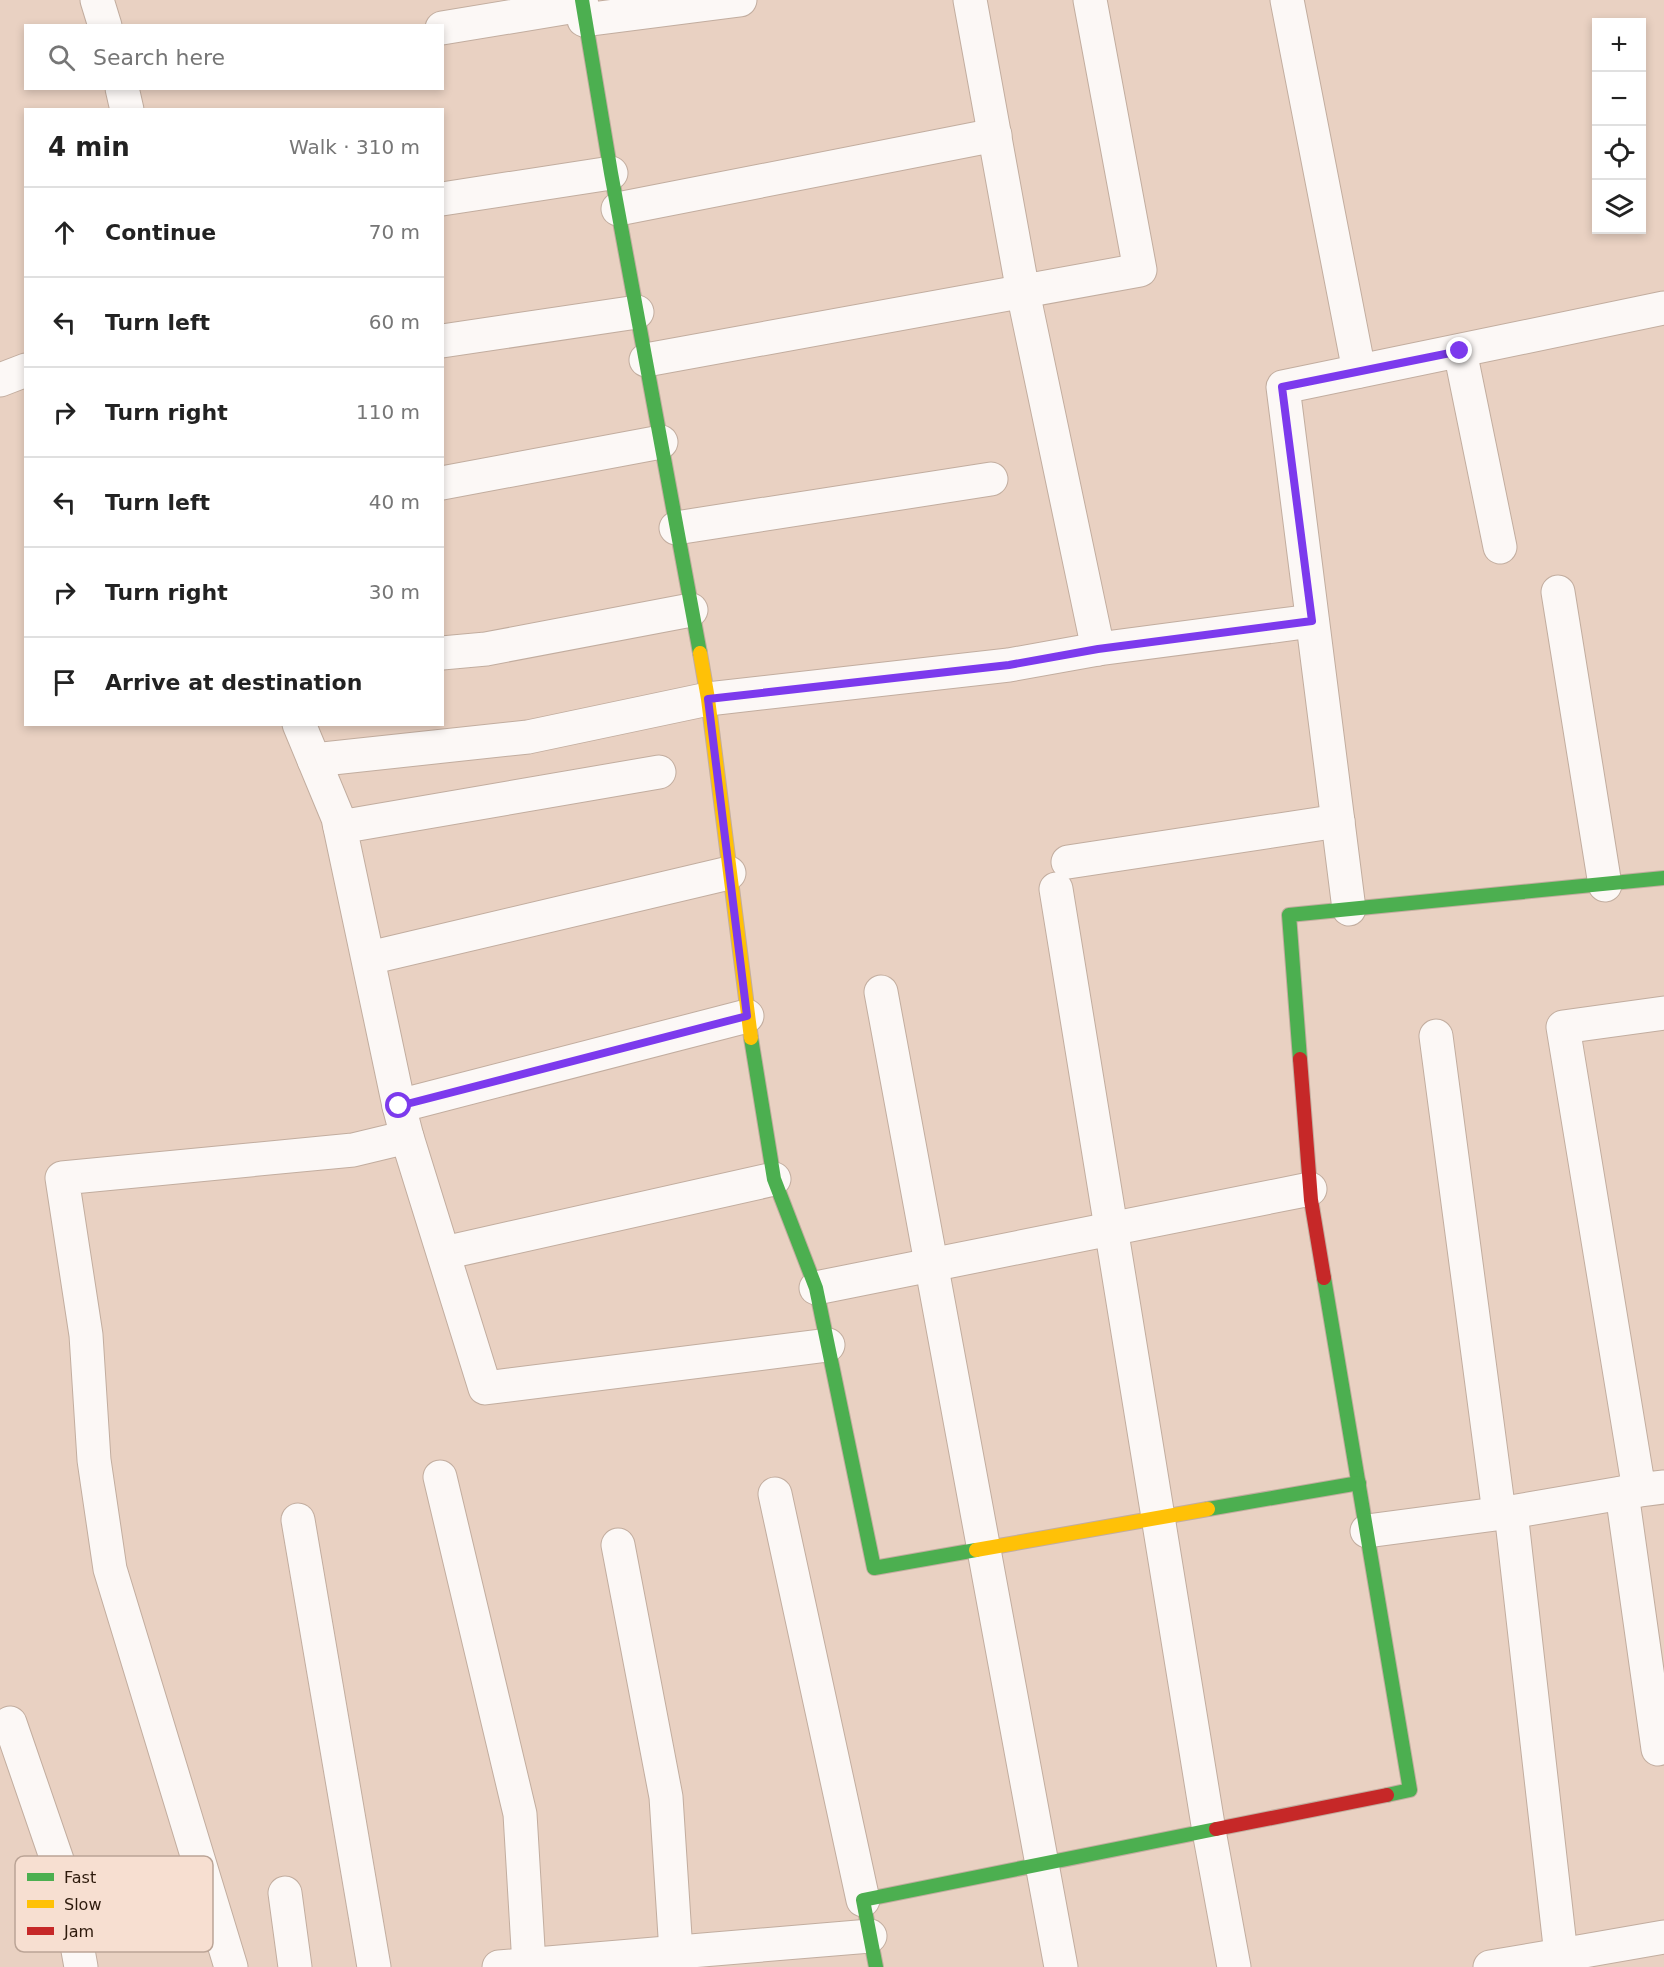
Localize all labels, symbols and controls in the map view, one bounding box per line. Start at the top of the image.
map controls [1592,18,1646,234]
button: + [1592,18,1646,72]
search box [24,24,444,90]
icon: search [45,41,78,74]
text: Search here [93,45,225,70]
button: − [1592,72,1646,126]
button: locate [1592,126,1646,180]
text: 4 min [48,132,130,162]
text: Walk · 310 m [289,135,420,159]
button: layers [1592,180,1646,234]
icon: ahead [48,216,81,249]
text: Continue [105,220,216,245]
text: 70 m [369,220,420,244]
icon: left [48,306,81,339]
text: Turn left [105,310,210,335]
text: 60 m [369,310,420,334]
route end [1446,337,1472,363]
icon: right [48,396,81,429]
text: Turn right [105,400,228,425]
text: 110 m [356,400,420,424]
icon: left [48,486,81,519]
text: Turn left [105,490,210,515]
text: 40 m [369,490,420,514]
icon: right [48,576,81,609]
text: Turn right [105,580,228,605]
text: 30 m [369,580,420,604]
icon: arrive [48,666,81,699]
text: Arrive at destination [105,670,362,695]
route start [385,1092,411,1118]
legend [15,1856,213,1952]
text: Fast [64,1868,96,1887]
text: Slow [64,1895,101,1914]
text: Jam [63,1922,94,1941]

